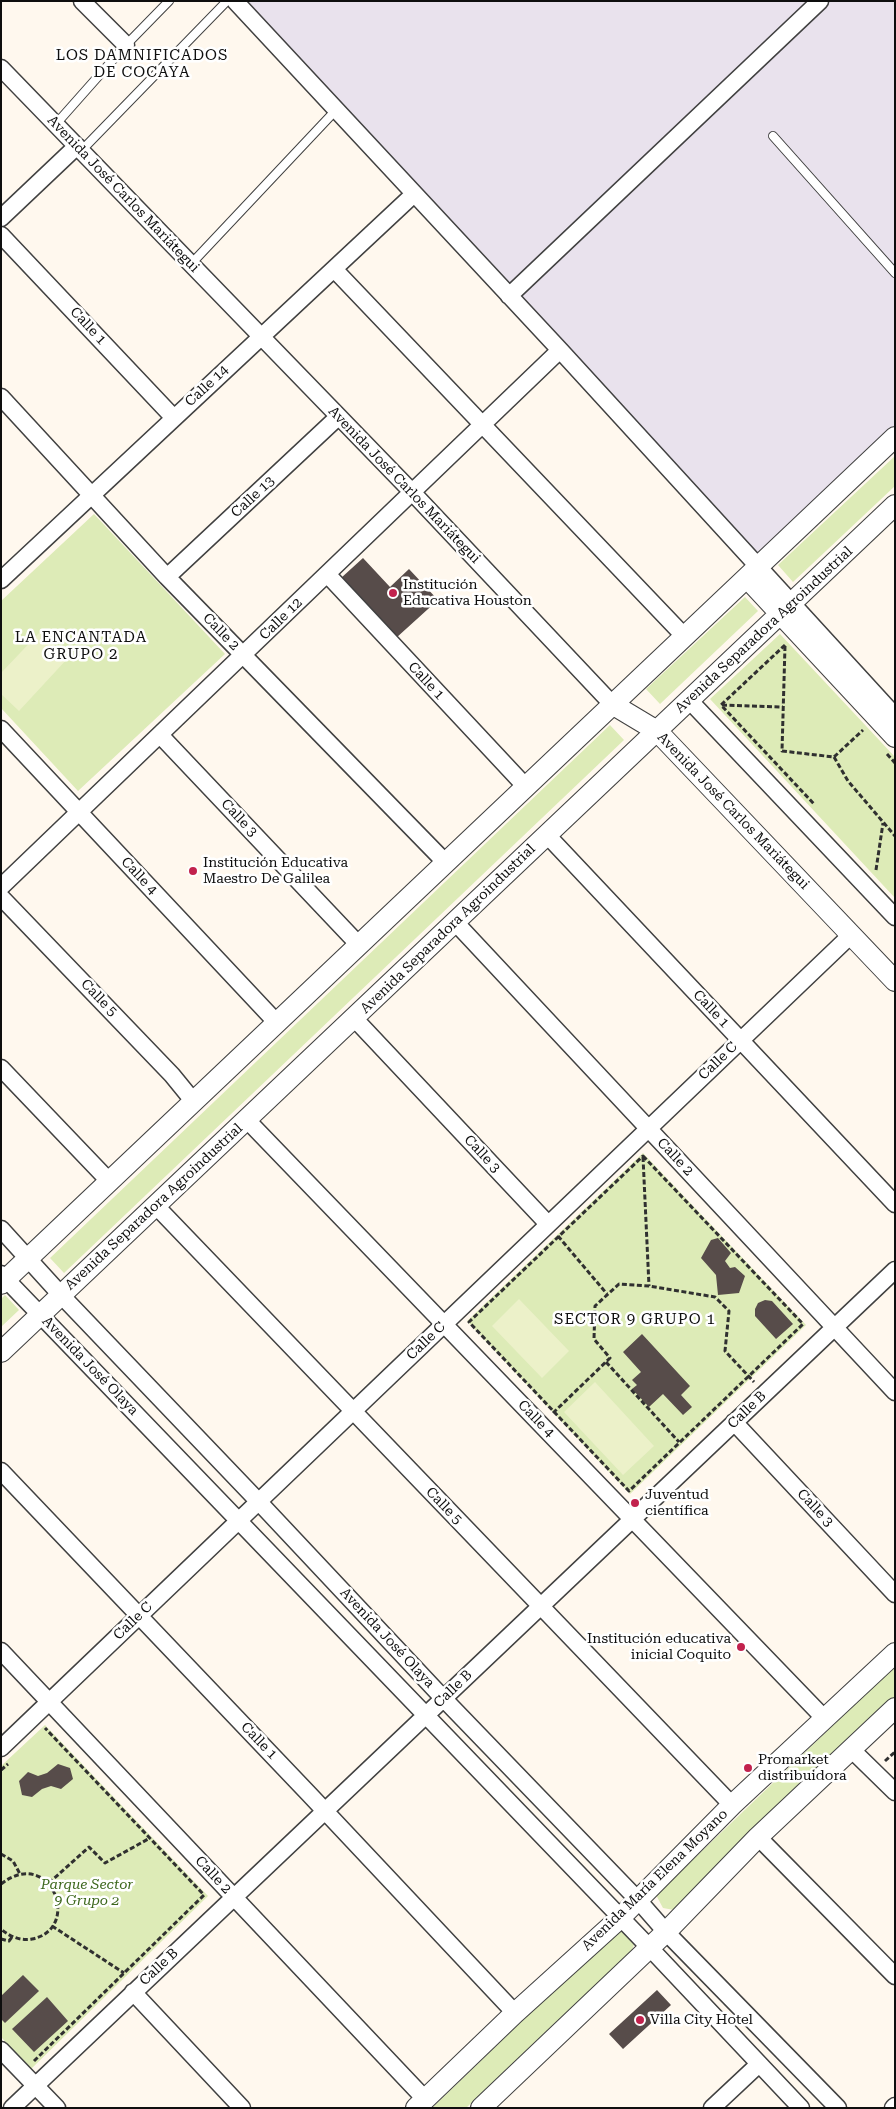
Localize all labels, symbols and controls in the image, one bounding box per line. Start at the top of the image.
district label: LOS DAMNIFICADOS DE COCAYA [54,47,230,82]
street label: Avenida José Carlos Mariátegui [44,112,202,276]
street label: Calle 1 [66,304,110,348]
street label: Calle 14 [182,362,232,410]
street label: Avenida José Carlos Mariátegui [325,403,483,567]
street label: Calle 13 [228,473,278,521]
street label: Avenida Separadora Agroindustrial [672,543,856,717]
place label: Institución Educativa Houston [403,577,532,610]
marker: Institución Educativa Houston [387,587,399,599]
street label: Calle 12 [256,594,306,644]
street label: Calle 2 [199,610,243,654]
district label: LA ENCANTADA GRUPO 2 [13,629,149,664]
street label: Calle 1 [404,659,448,703]
street label: Avenida José Carlos Mariátegui [654,729,812,893]
street label: Calle 3 [217,796,261,840]
street label: Avenida Separadora Agroindustrial [357,841,539,1017]
street label: Calle 4 [117,854,161,898]
place label: Institución Educativa Maestro De Galilea [203,855,348,888]
marker: Institución Educativa Maestro De Galilea [187,865,199,877]
street label: Calle 5 [77,976,121,1020]
street label: Calle 1 [689,987,733,1031]
street label: Calle C [695,1038,741,1084]
street label: Avenida Separadora Agroindustrial [62,1120,246,1294]
street label: Calle 3 [460,1132,504,1176]
street label: Calle 2 [653,1135,697,1179]
district label: SECTOR 9 GRUPO 1 [552,1311,718,1329]
street label: Avenida José Olaya [39,1313,141,1419]
street label: Calle C [403,1318,449,1364]
street label: Calle B [724,1388,770,1432]
street label: Calle 4 [514,1397,558,1441]
street label: Calle 5 [422,1484,466,1528]
street label: Calle 3 [793,1486,837,1530]
place label: Juventud científica [645,1487,709,1520]
marker: Juventud científica [629,1497,641,1509]
street label: Avenida José Olaya [336,1584,438,1692]
street label: Calle C [110,1598,156,1644]
place label: Institución educativa inicial Coquito [587,1631,731,1664]
marker: Institución educativa inicial Coquito [735,1641,747,1653]
street label: Calle B [430,1667,476,1711]
street label: Calle 1 [237,1719,281,1763]
place label: Promarket distribuidora [758,1752,847,1784]
marker: Promarket distribuidora [742,1762,754,1774]
street label: Avenida María Elena Moyano [578,1806,732,1954]
street label: Calle 2 [191,1853,235,1897]
park label: Parque Sector 9 Grupo 2 [41,1877,133,1910]
street label: Calle B [136,1945,182,1989]
place label: Villa City Hotel [650,2012,753,2028]
marker: Villa City Hotel [634,2014,646,2026]

